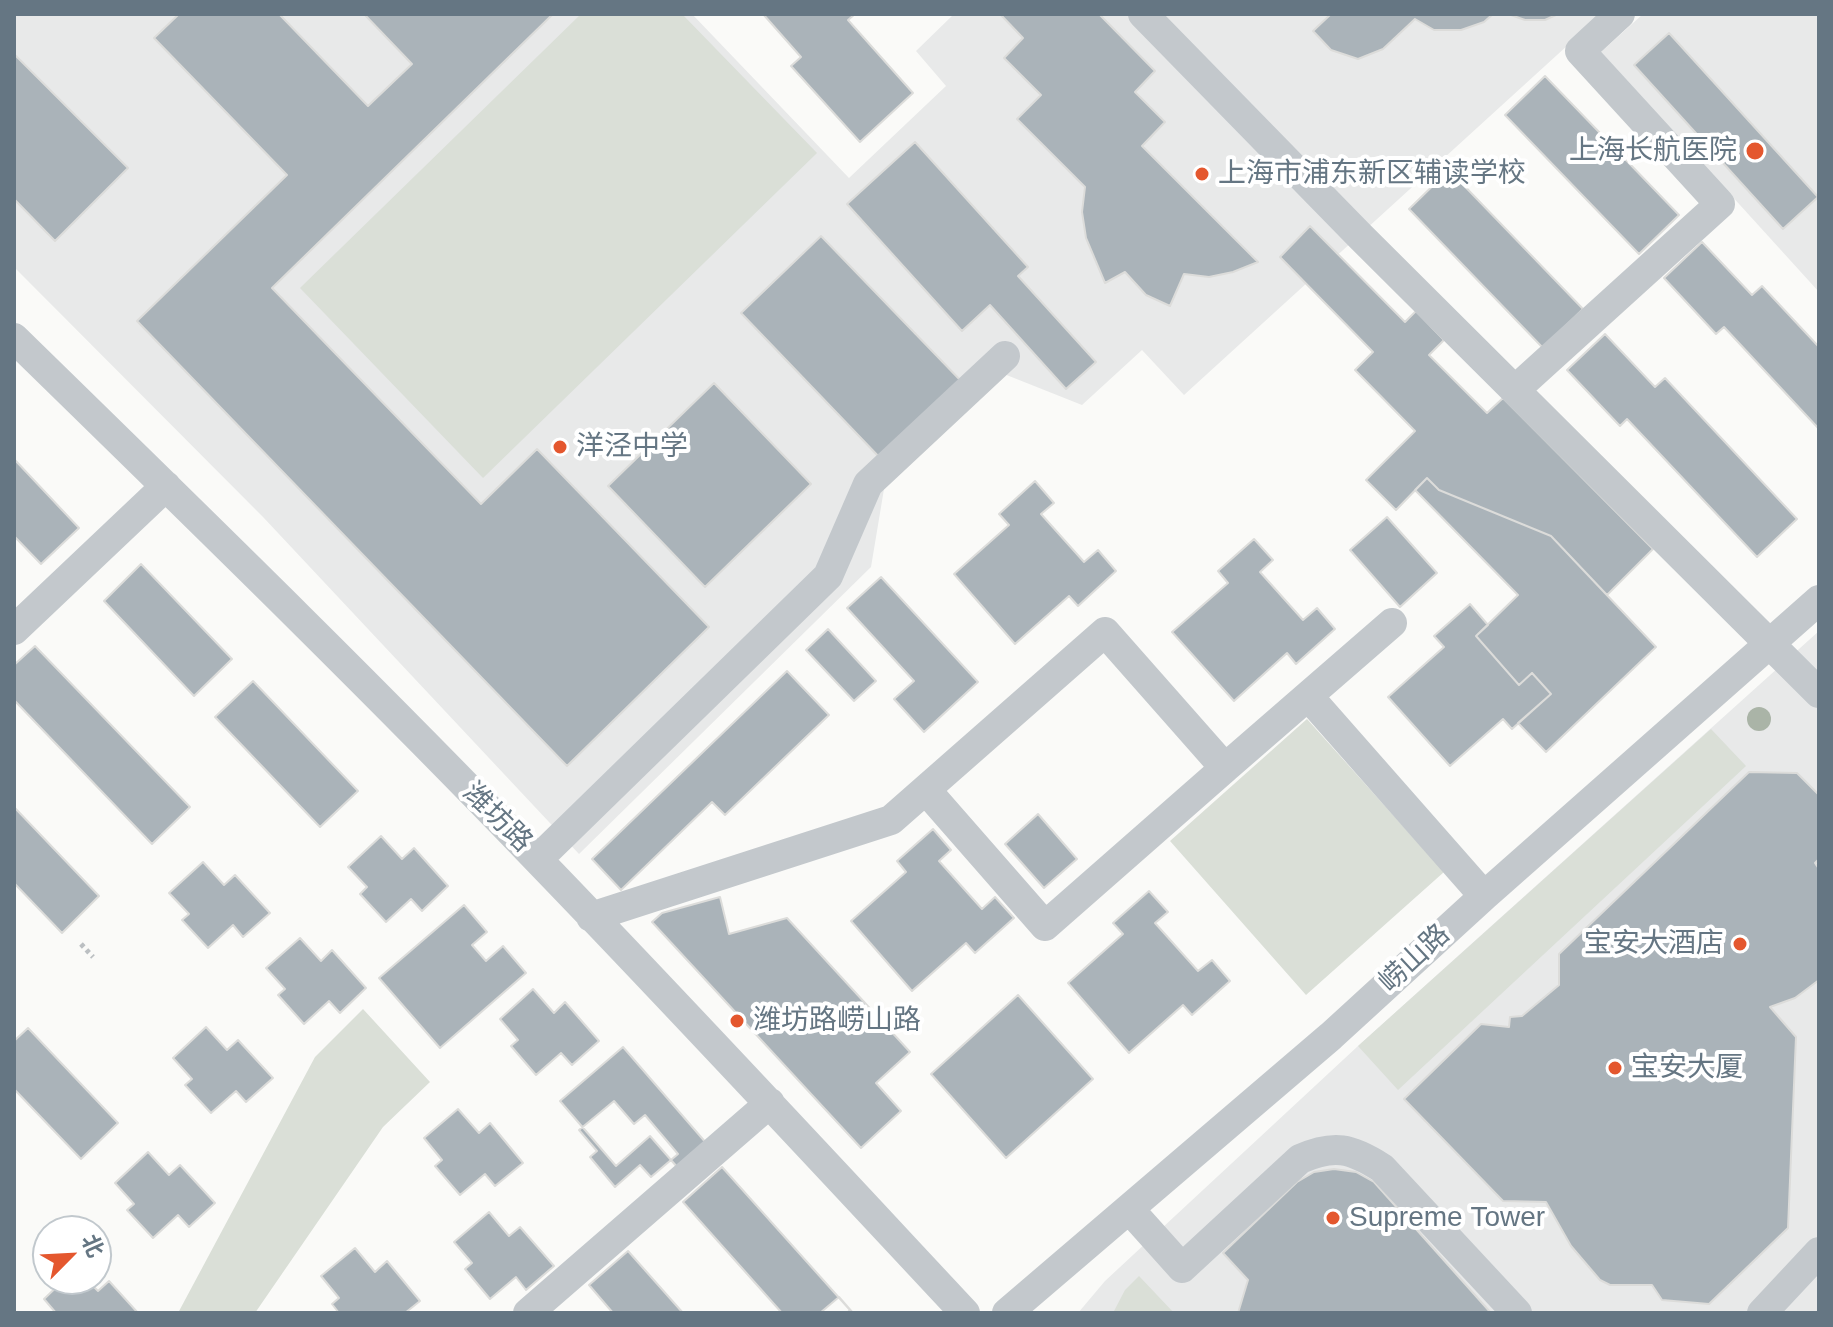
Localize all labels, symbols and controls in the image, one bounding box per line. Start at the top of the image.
place label: 上海长航医院 [1569,134,1737,168]
marker: 上海长航医院 [1744,140,1766,162]
place label: 上海市浦东新区辅读学校 [1218,157,1526,191]
marker: 上海市浦东新区辅读学校 [1193,165,1211,183]
place label: 洋泾中学 [576,430,688,464]
marker: 洋泾中学 [551,438,569,456]
street label: 潍坊路 [455,776,539,860]
street label: 崂山路 [1373,918,1457,1000]
place label: 宝安大酒店 [1584,927,1724,961]
marker: 宝安大酒店 [1731,935,1749,953]
place label: 潍坊路崂山路 [753,1004,921,1038]
marker: 潍坊路崂山路 [728,1012,746,1030]
place label: 宝安大厦 [1631,1051,1743,1085]
marker: 宝安大厦 [1606,1059,1624,1077]
place label: Supreme Tower [1349,1201,1545,1235]
marker: Supreme Tower [1324,1209,1342,1227]
north arrow [32,1215,112,1295]
text: 北 [77,1231,108,1261]

